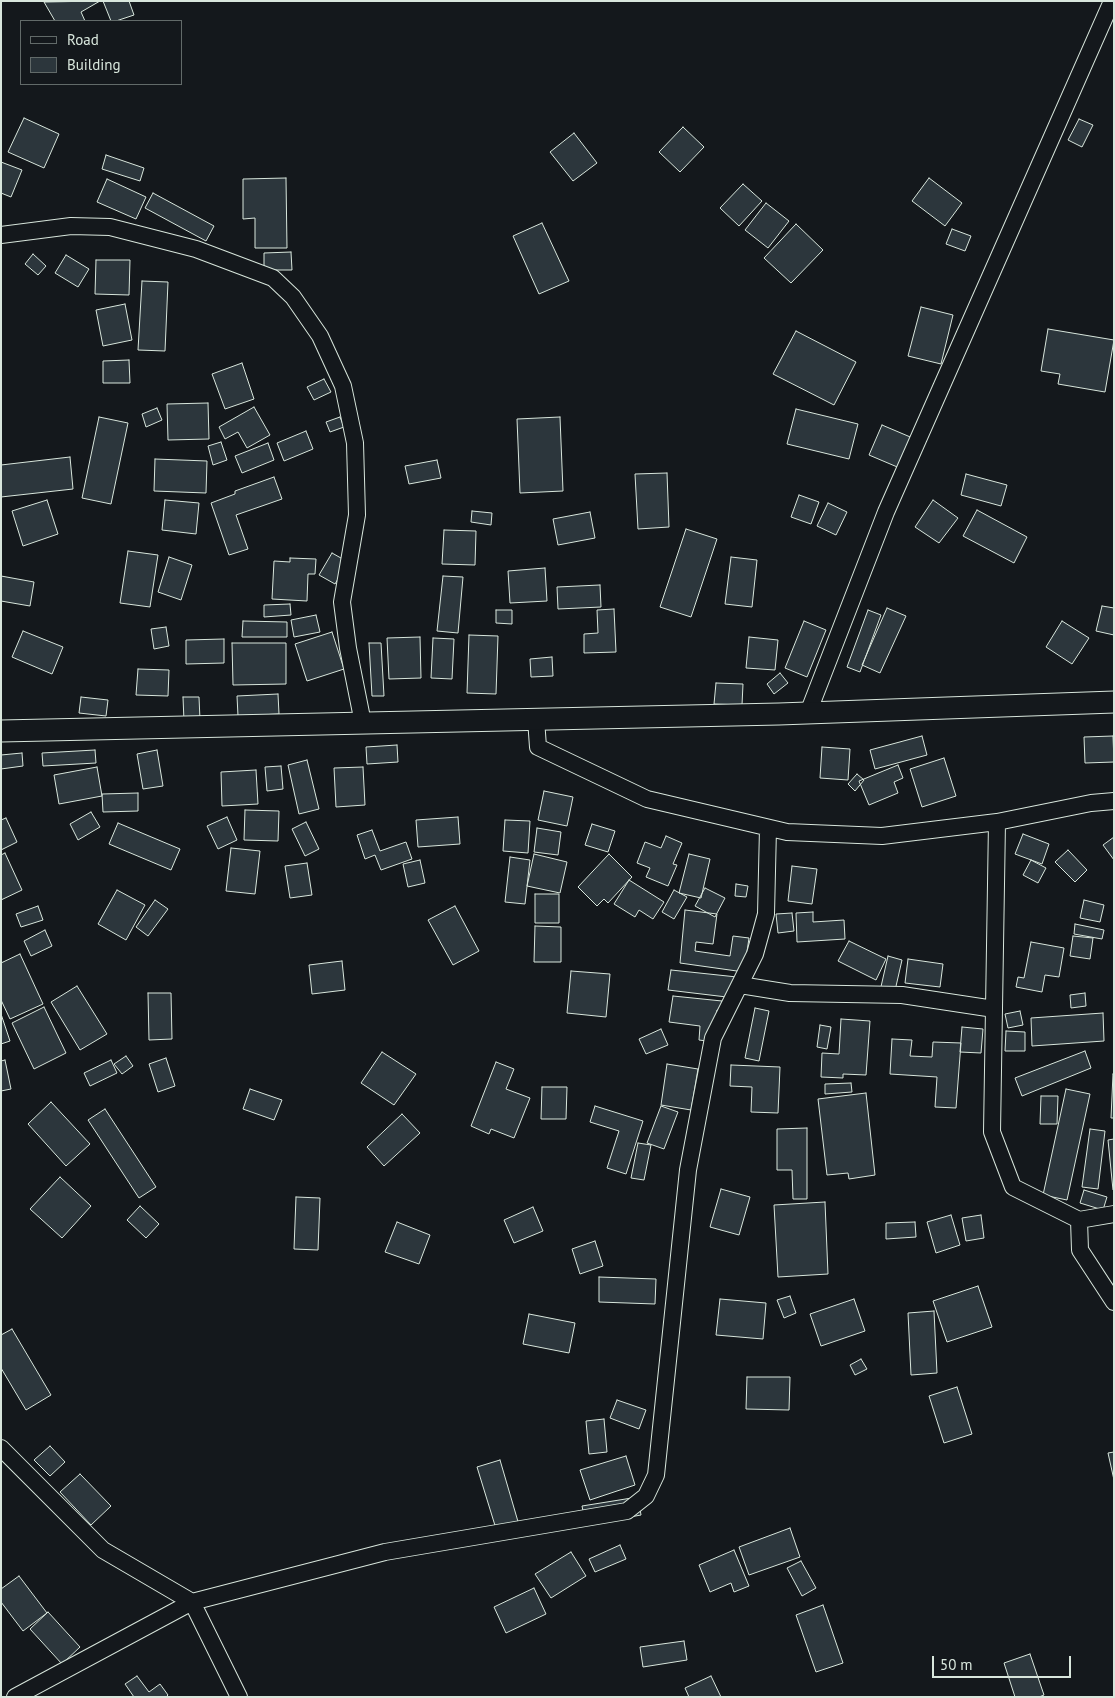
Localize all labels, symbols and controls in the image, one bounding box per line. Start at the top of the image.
legend [20,20,182,85]
text: Road [67,30,99,49]
text: Building [67,55,121,74]
scale bar [935,1646,1074,1678]
text: 50 m [940,1655,973,1674]

